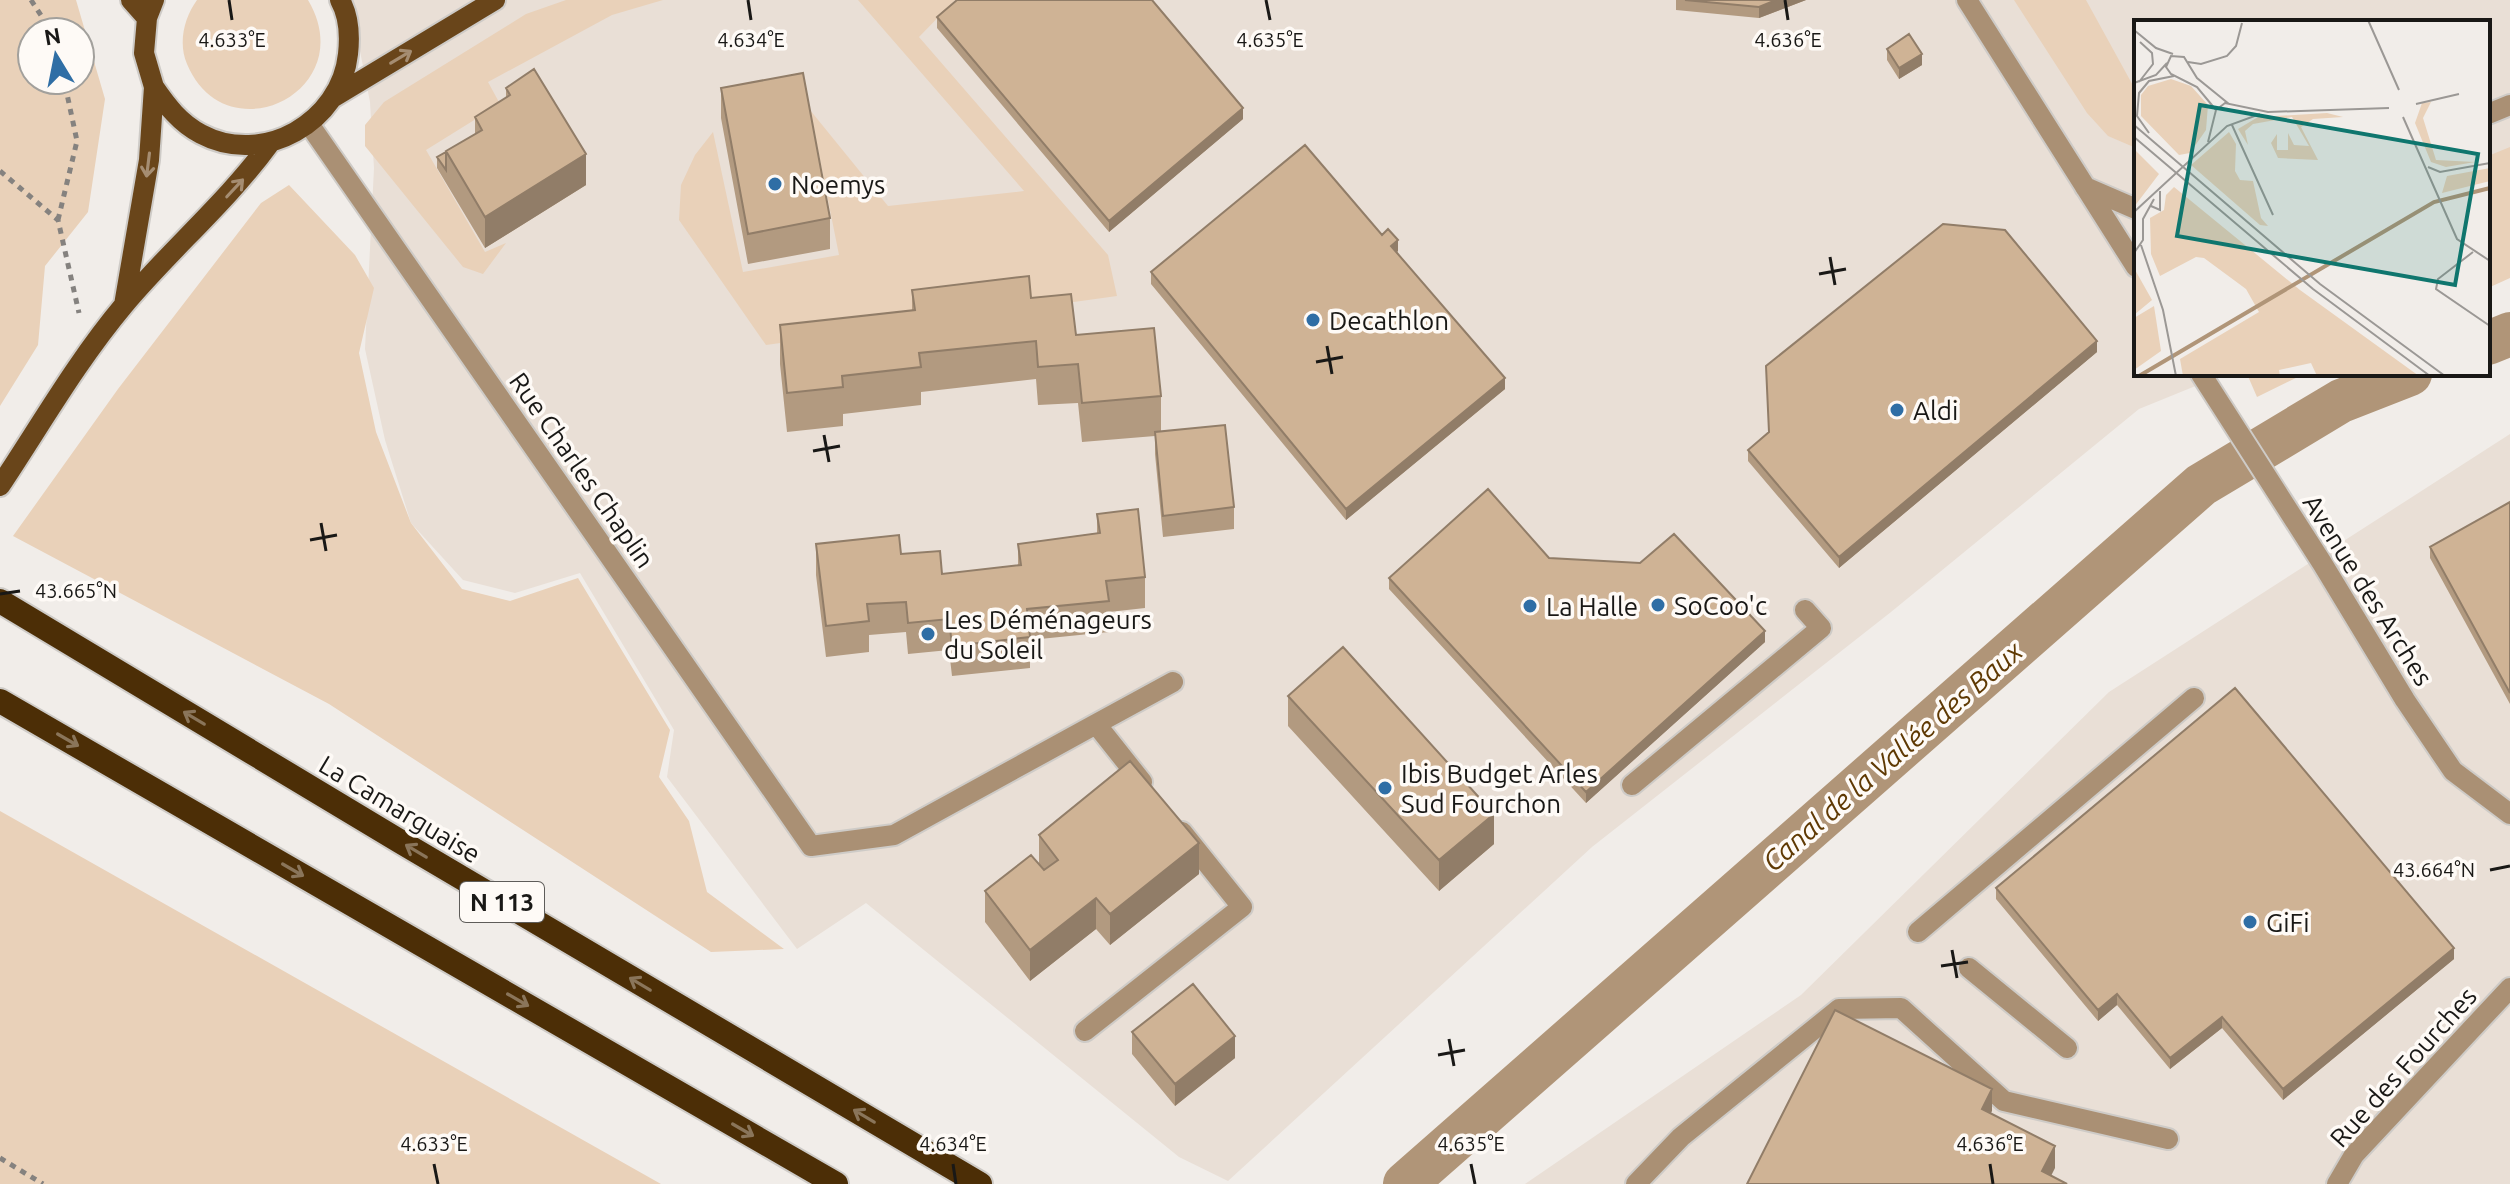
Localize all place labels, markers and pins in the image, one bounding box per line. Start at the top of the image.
place label: Noemys [791,170,885,199]
marker: Noemys [766,175,784,193]
place label: Decathlon [1329,306,1449,335]
marker: Decathlon [1304,311,1322,329]
place label: Aldi [1913,396,1958,425]
marker: Aldi [1888,401,1906,419]
place label: SoCoo'c [1674,591,1767,620]
place label: La Halle [1546,592,1638,621]
marker: SoCoo'c [1649,596,1667,614]
marker: La Halle [1521,597,1539,615]
place label: Les Déménageurs du Soleil [944,605,1152,664]
marker: Les Déménageurs du Soleil [919,625,937,643]
place label: Ibis Budget Arles Sud Fourchon [1401,759,1598,818]
marker: Ibis Budget Arles Sud Fourchon [1376,779,1394,797]
place label: GiFi [2266,908,2310,937]
marker: GiFi [2241,913,2259,931]

